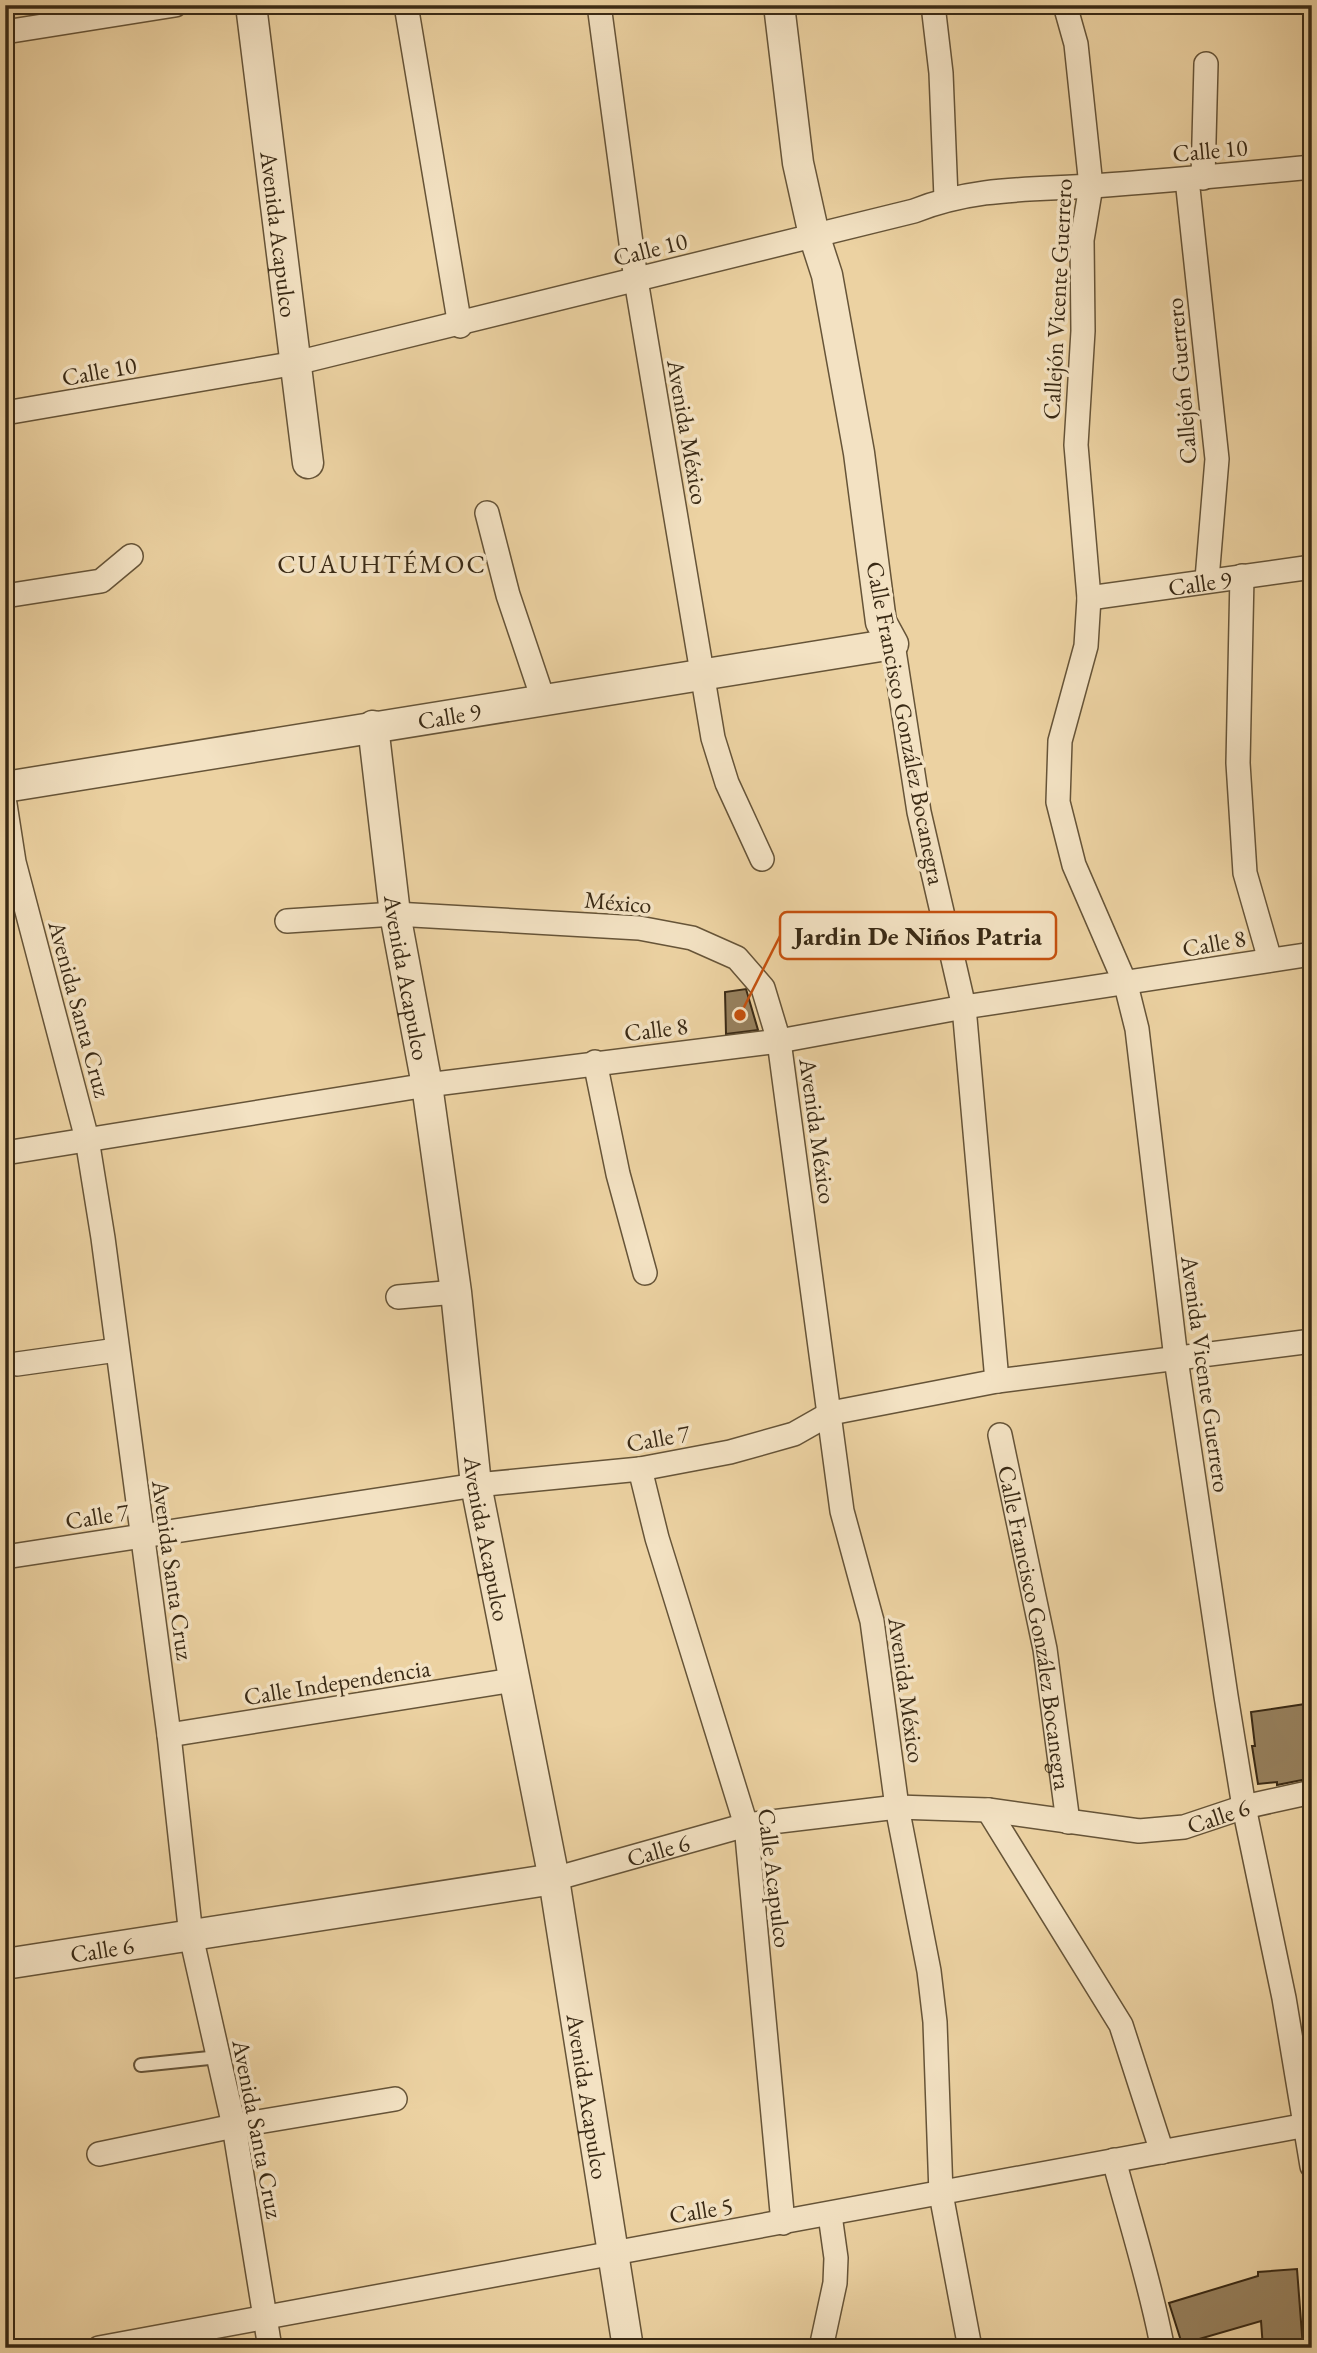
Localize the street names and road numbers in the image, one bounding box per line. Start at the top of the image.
street label: Calle 10 [1171,131,1249,169]
street label: Avenida Acapulco [254,148,305,319]
street label: Callejón Vicente Guerrero [1035,177,1079,420]
street label: Calle 10 [610,225,690,273]
street label: Callejón Guerrero [1158,296,1204,466]
street label: Calle 10 [59,349,139,393]
street label: Avenida México [660,356,716,507]
street label: Calle Francisco González Bocanegra [859,559,953,888]
street label: Calle 9 [1166,563,1234,602]
street label: Calle 9 [415,695,484,736]
street label: México [583,884,653,920]
street label: Avenida Acapulco [377,893,438,1063]
street label: Avenida Santa Cruz [41,916,118,1101]
street label: Calle 8 [1180,922,1248,964]
street label: Calle 8 [622,1010,690,1048]
street label: Avenida México [792,1055,844,1206]
street label: Avenida Vicente Guerrero [1174,1253,1238,1494]
street label: Calle 7 [624,1417,693,1459]
street label: Avenida Acapulco [458,1454,518,1624]
street label: Calle Francisco González Bocanegra [991,1463,1079,1792]
street label: Avenida Santa Cruz [145,1477,201,1662]
street label: Calle 7 [63,1496,131,1536]
street label: Avenida México [881,1614,933,1765]
street label: Calle Independencia [241,1652,433,1712]
street label: Calle 6 [1183,1791,1253,1840]
street label: Calle Acapulco [751,1807,799,1949]
street label: Calle 6 [623,1826,693,1873]
street label: Calle 6 [68,1929,136,1969]
street label: Avenida Acapulco [560,2010,617,2181]
street label: Avenida Santa Cruz [225,2036,291,2221]
street label: Calle 5 [667,2190,735,2230]

